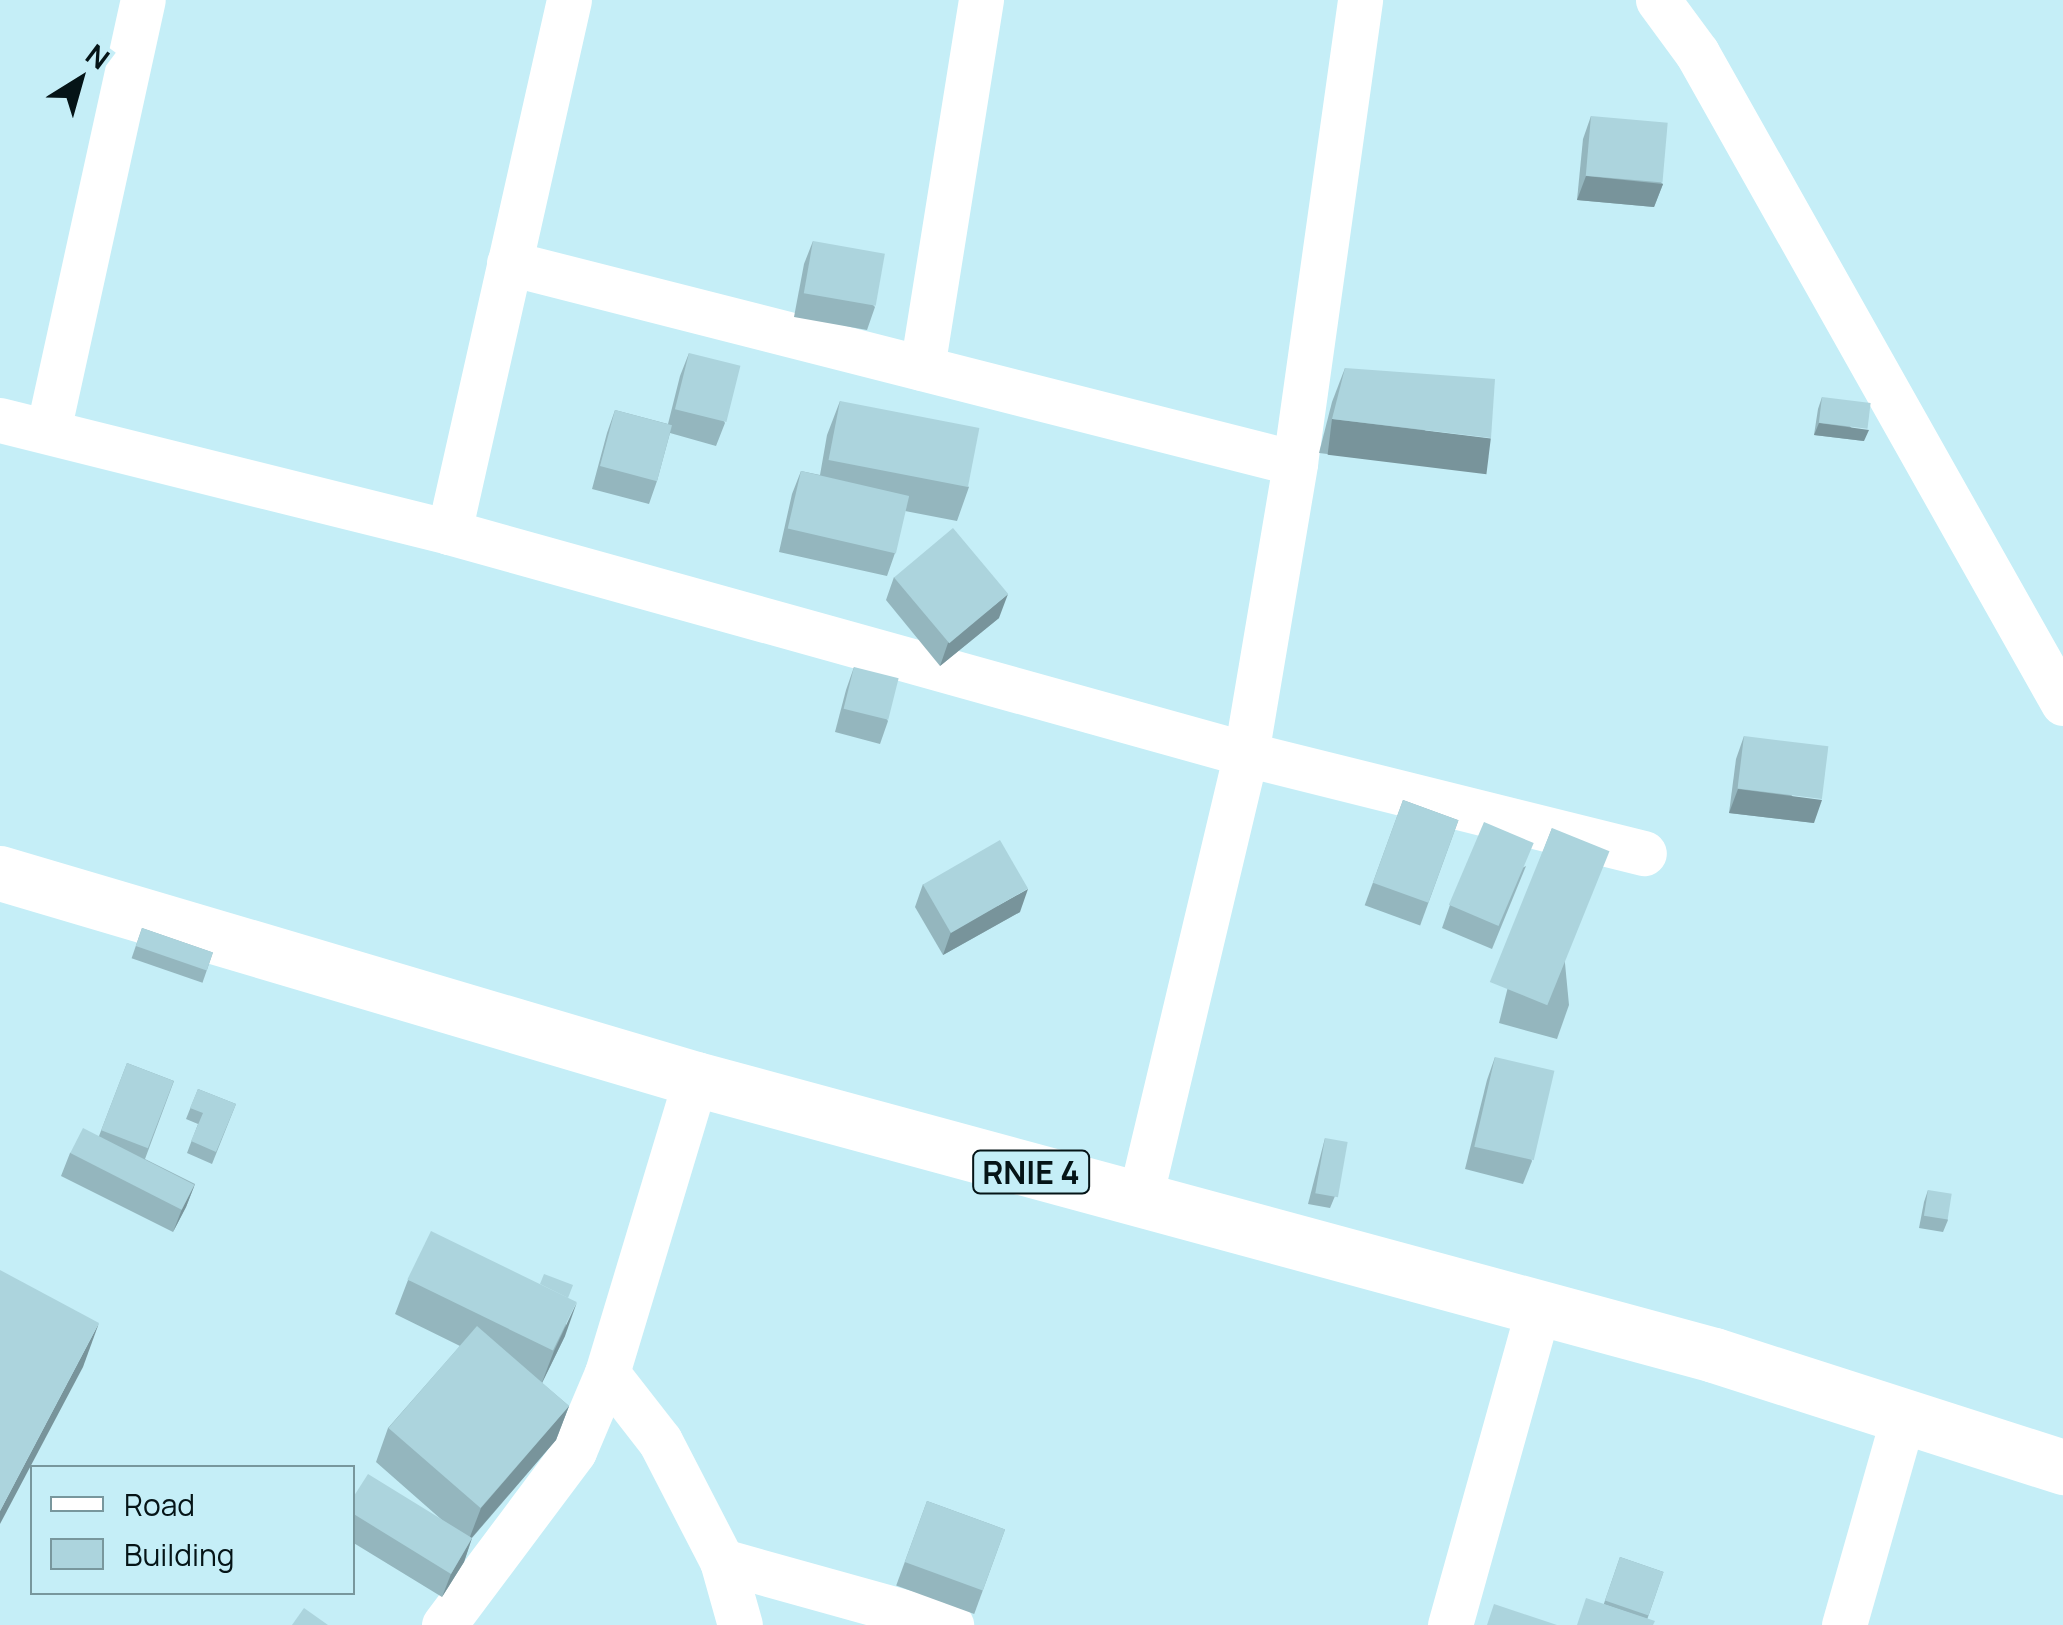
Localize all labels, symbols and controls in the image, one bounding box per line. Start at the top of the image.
north arrow [30,30,130,130]
text: N [79,35,118,77]
road number: RNIE 4 [971,1145,1091,1199]
legend [30,1465,355,1595]
text: Road [124,1484,195,1525]
text: Building [124,1534,235,1575]

